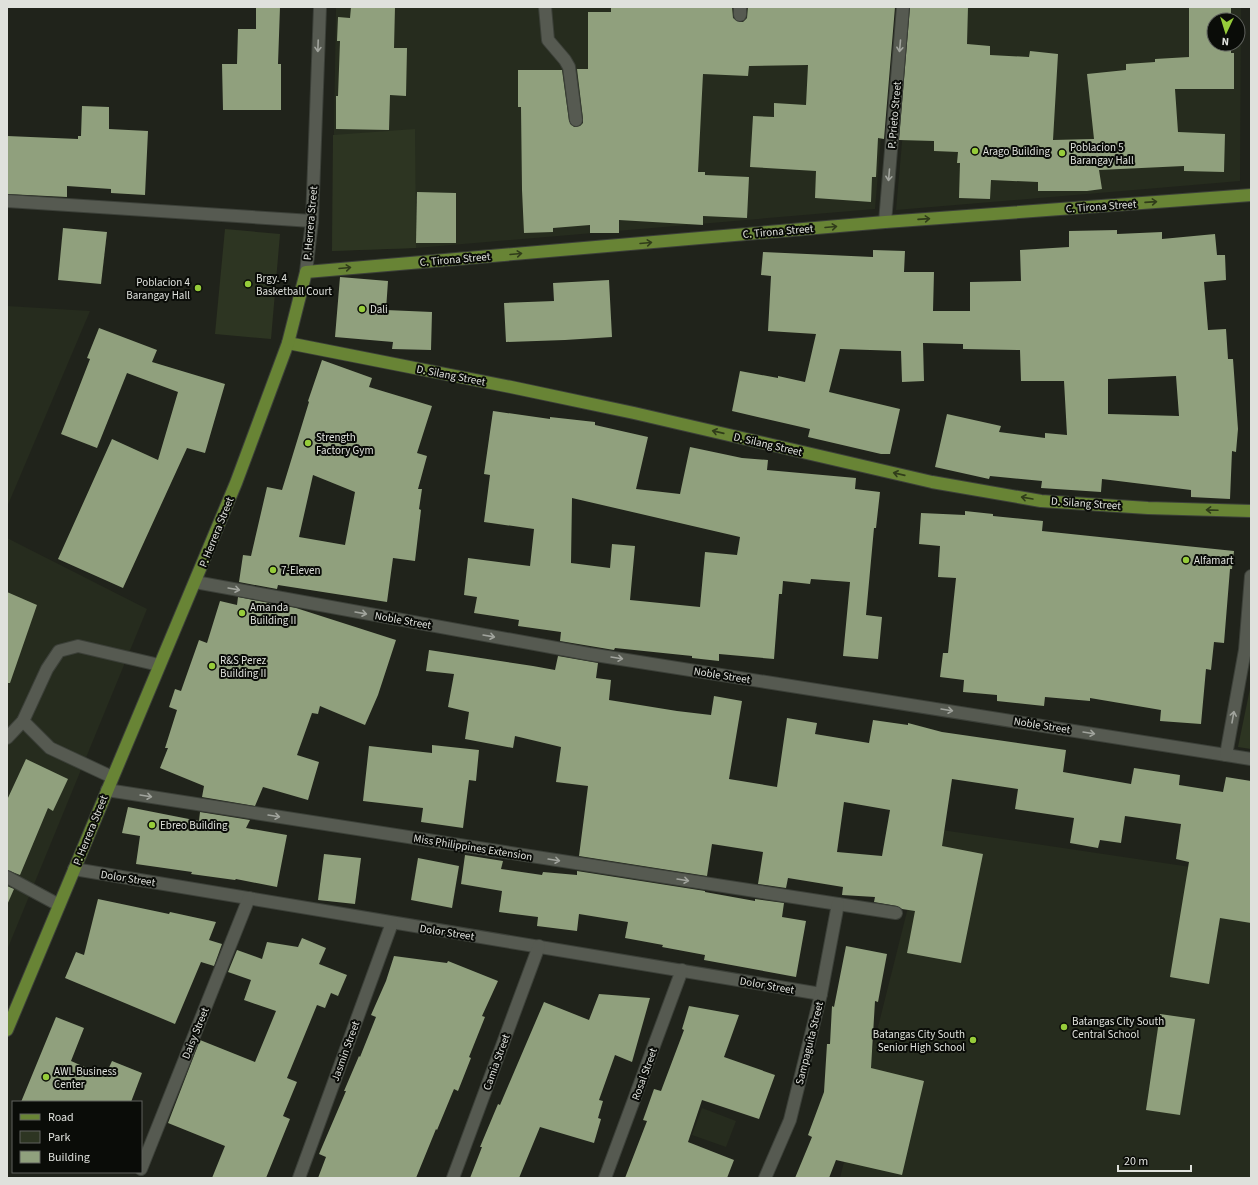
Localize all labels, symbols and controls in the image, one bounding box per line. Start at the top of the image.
north arrow [1206,12,1246,52]
text: N [1221,34,1230,49]
one-way arrow [315,39,322,52]
one-way arrow [896,39,904,52]
street label: P. Prieto Street [884,81,905,149]
place label: Poblacion 5 Barangay Hall [1070,140,1134,168]
place label: Arago Building [983,144,1050,159]
marker: Arago Building [970,146,980,156]
marker: Poblacion 5 Barangay Hall [1057,148,1067,158]
one-way arrow [885,168,893,181]
street label: P. Herrera Street [300,185,321,261]
street label: C. Tirona Street [1065,197,1137,216]
one-way arrow [1144,199,1157,206]
one-way arrow [917,216,930,223]
street label: C. Tirona Street [742,221,814,242]
one-way arrow [824,223,837,231]
one-way arrow [639,239,652,246]
street label: C. Tirona Street [419,249,491,270]
one-way arrow [509,250,522,257]
one-way arrow [338,265,351,272]
place label: Brgy. 4 Basketball Court [256,271,332,299]
place label: Poblacion 4 Barangay Hall [126,275,191,303]
marker: Brgy. 4 Basketball Court [243,279,253,289]
marker: Poblacion 4 Barangay Hall [193,283,203,293]
place label: Dali [370,302,388,317]
marker: Dali [357,304,367,314]
street label: D. Silang Street [415,361,487,390]
one-way arrow [711,428,724,436]
street label: D. Silang Street [732,429,804,460]
place label: Strength Factory Gym [316,430,374,458]
marker: Strength Factory Gym [303,438,313,448]
one-way arrow [893,470,906,478]
one-way arrow [1020,494,1033,502]
street label: D. Silang Street [1051,494,1122,513]
street label: P. Herrera Street [196,495,237,569]
one-way arrow [1206,506,1219,514]
place label: Alfamart [1194,553,1234,568]
marker: Alfamart [1181,555,1191,565]
place label: 7-Eleven [281,563,321,578]
marker: 7-Eleven [268,565,278,575]
one-way arrow [227,586,240,594]
place label: Amanda Building II [250,600,296,628]
marker: Amanda Building II [237,608,247,618]
street label: Noble Street [373,608,433,633]
one-way arrow [355,609,368,617]
one-way arrow [482,632,495,640]
place label: R&S Perez Building II [220,653,267,681]
one-way arrow [610,654,623,662]
marker: R&S Perez Building II [207,661,217,671]
street label: Noble Street [693,664,752,687]
one-way arrow [940,706,953,714]
one-way arrow [1229,710,1237,723]
street label: Noble Street [1013,714,1072,737]
one-way arrow [1082,729,1095,737]
one-way arrow [139,792,152,800]
street label: P. Herrera Street [70,793,111,867]
one-way arrow [267,812,280,820]
place label: Ebreo Building [160,818,228,833]
marker: Ebreo Building [147,820,157,830]
street label: Miss Philippines Extension [412,831,533,864]
one-way arrow [548,856,561,864]
street label: Dolor Street [100,867,157,890]
one-way arrow [676,876,689,884]
street label: Dolor Street [419,921,476,944]
street label: Dolor Street [738,973,796,998]
street label: Sampaguita Street [792,1000,827,1086]
street label: Daisy Street [178,1005,213,1061]
place label: Batangas City South Central School [1072,1014,1164,1042]
street label: Jasmin Street [328,1019,363,1083]
marker: Batangas City South Central School [1059,1022,1069,1032]
place label: Batangas City South Senior High School [873,1027,965,1055]
street label: Camia Street [479,1032,514,1092]
marker: Batangas City South Senior High School [968,1035,978,1045]
street label: Rosal Street [628,1046,661,1102]
place label: AWL Business Center [54,1064,117,1092]
marker: AWL Business Center [41,1072,51,1082]
legend [12,1101,142,1173]
text: Road [48,1109,74,1126]
text: Park [48,1129,70,1146]
scale bar [1118,1147,1191,1173]
text: Building [48,1149,90,1166]
text: 20 m [1124,1153,1148,1170]

